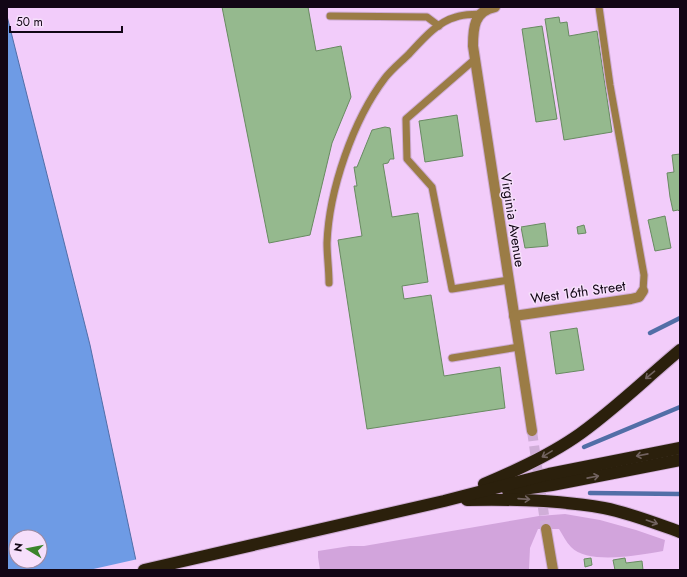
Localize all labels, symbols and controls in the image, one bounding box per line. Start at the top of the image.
scale bar [10,8,122,34]
text: 50 m [16,13,43,31]
street label: Virginia Avenue [496,172,530,268]
street label: West 16th Street [529,275,627,309]
one-way arrow [645,371,655,380]
one-way arrow [541,451,553,459]
one-way arrow [636,452,649,460]
one-way arrow [586,472,599,480]
one-way arrow [517,496,530,503]
one-way arrow [646,518,658,526]
north arrow [8,529,48,569]
text: N [10,542,27,553]

